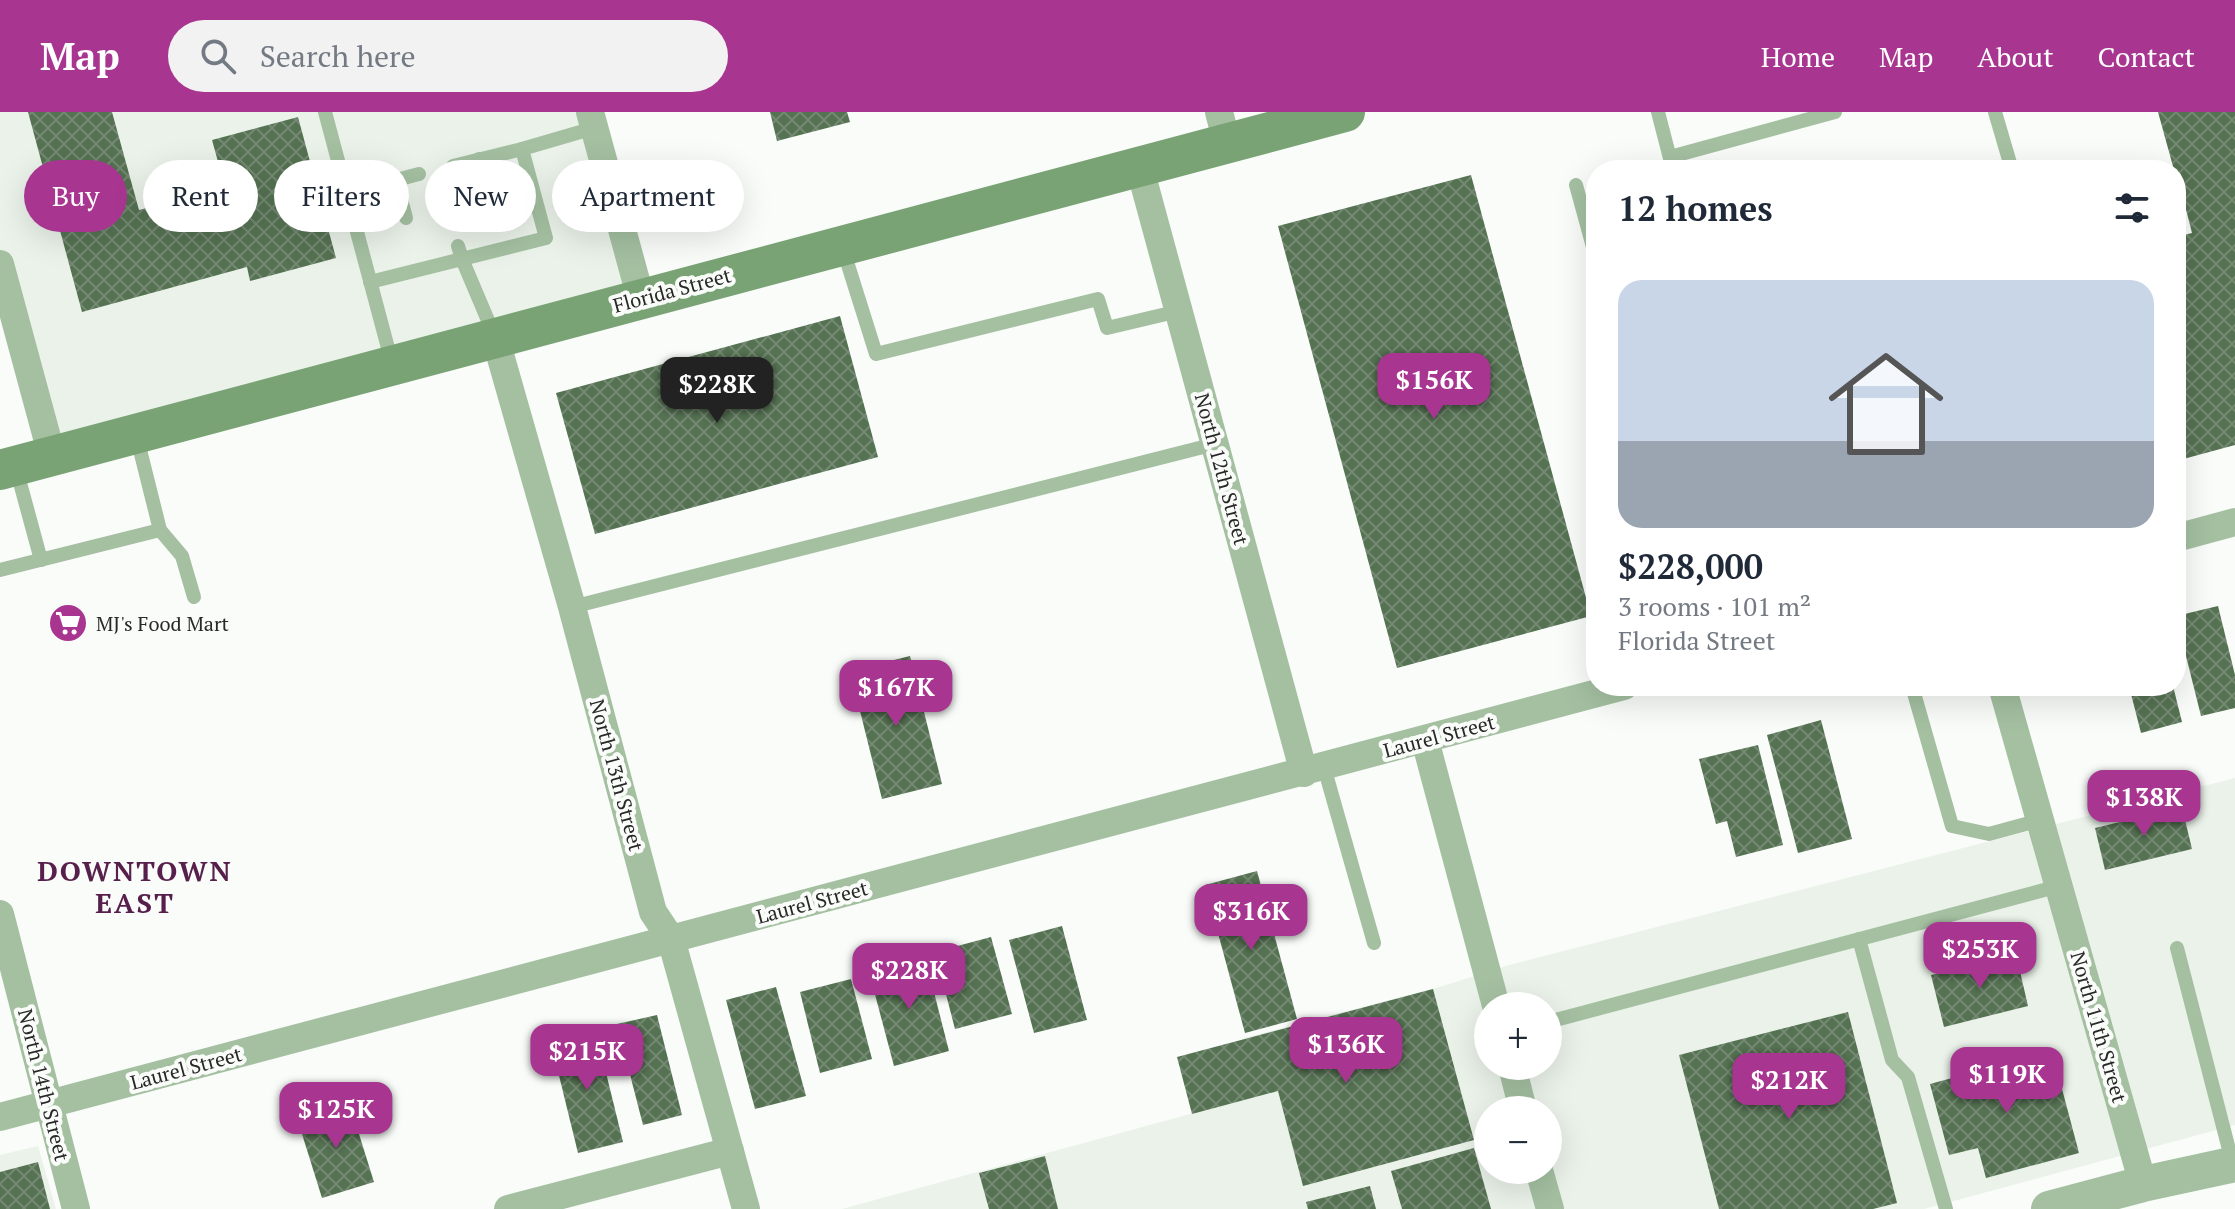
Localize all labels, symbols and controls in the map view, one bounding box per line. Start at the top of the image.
search box [168,20,728,92]
text: Map [40,31,120,81]
icon: search [196,34,240,78]
text: Search here [260,36,416,76]
text: Home [1761,38,1835,75]
text: Map [1879,38,1933,75]
text: About [1977,38,2054,75]
text: Contact [2098,38,2195,75]
chip: Buy [24,160,127,232]
chip: Rent [143,160,258,232]
chip: Filters [274,160,409,232]
chip: New [425,160,536,232]
chip: Apartment [552,160,744,232]
text: 12 homes [1618,186,1773,231]
icon: filters [2110,186,2154,230]
street label: Florida Street [610,261,735,319]
icon: home [1814,332,1958,476]
pin: $156K [1378,353,1490,421]
pin: $228K [661,357,773,425]
text: $156K [1395,362,1473,396]
text: $228K [678,366,756,400]
street label: North 12th Street [1189,390,1255,548]
text: $228,000 [1618,544,1763,589]
text: 3 rooms · 101 m² [1618,589,1811,623]
supermarket icon: MJ's Food Mart [47,602,89,644]
place label: MJ's Food Mart [96,610,230,637]
text: Florida Street [1618,623,1775,657]
pin: $167K [840,660,952,728]
text: $167K [857,669,935,703]
street label: North 13th Street [584,696,650,854]
street label: Laurel Street [1380,708,1498,764]
pin: $138K [2088,770,2200,838]
text: $138K [2105,779,2183,813]
district label: DOWNTOWN EAST [37,852,233,921]
street label: Laurel Street [753,874,871,930]
pin: $316K [1195,884,1307,952]
text: $316K [1212,893,1290,927]
pin: $253K [1924,922,2036,990]
text: $253K [1941,931,2019,965]
pin: $228K [853,943,965,1011]
street label: North 11th Street [2065,948,2134,1106]
text: $228K [870,952,948,986]
map controls [1474,992,1562,1184]
button: + [1474,992,1562,1080]
street label: North 14th Street [12,1006,76,1165]
pin: $136K [1290,1017,1402,1085]
pin: $215K [531,1024,643,1092]
text: $136K [1307,1026,1385,1060]
text: $215K [548,1033,626,1067]
street label: Laurel Street [127,1040,245,1096]
pin: $119K [1951,1047,2063,1115]
pin: $212K [1733,1053,1845,1121]
text: $119K [1968,1056,2046,1090]
text: $212K [1750,1062,1828,1096]
pin: $125K [280,1082,392,1150]
text: $125K [297,1091,375,1125]
button: − [1474,1096,1562,1184]

